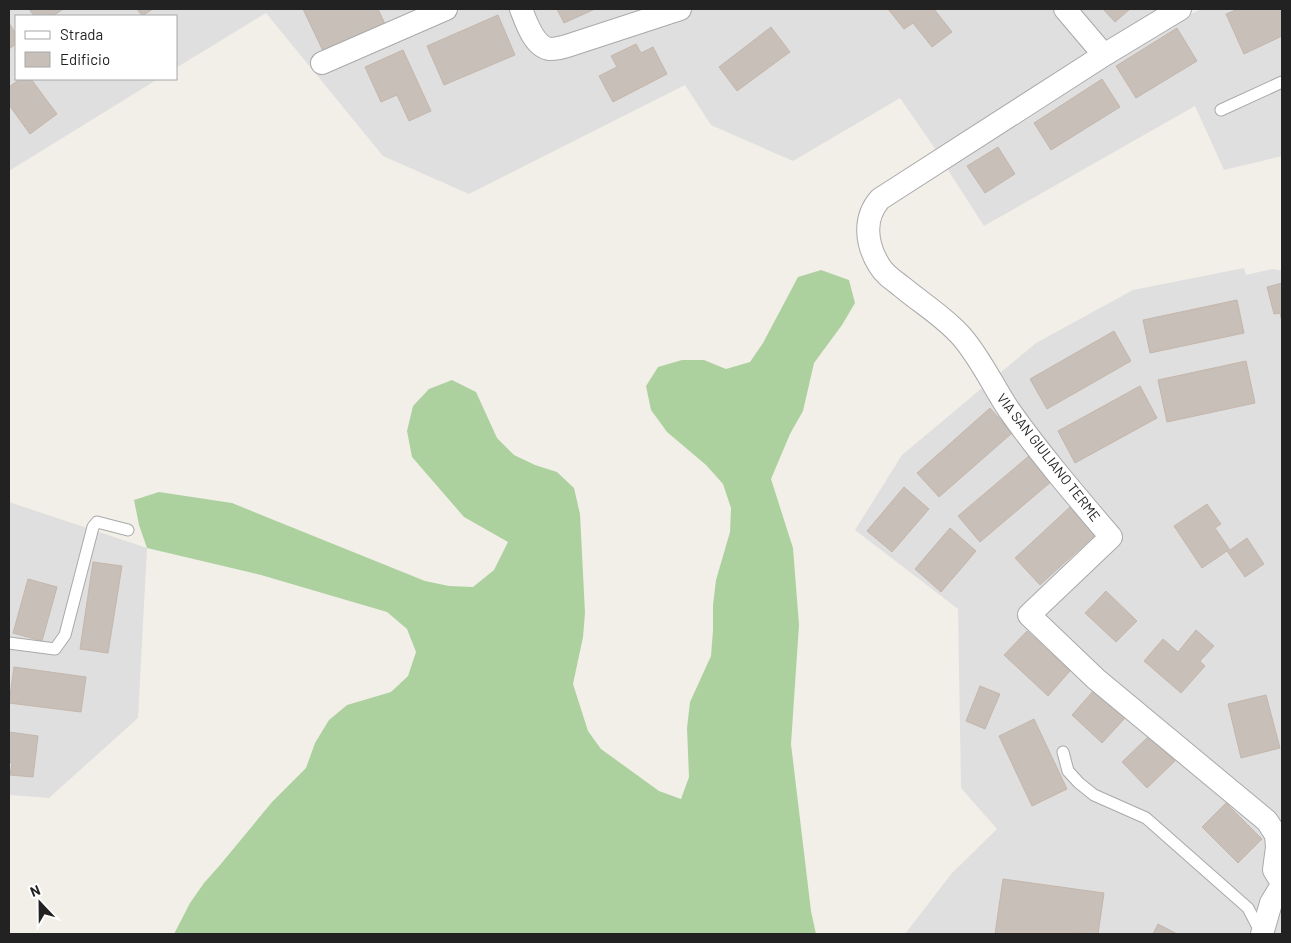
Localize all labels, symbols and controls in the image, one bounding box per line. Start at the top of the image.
legend [15,15,178,80]
text: Strada [60,25,103,43]
text: Edificio [60,50,110,68]
street label: VIA SAN GIULIANO TERME [994,390,1104,524]
north arrow [15,878,65,928]
text: N [27,881,42,900]

